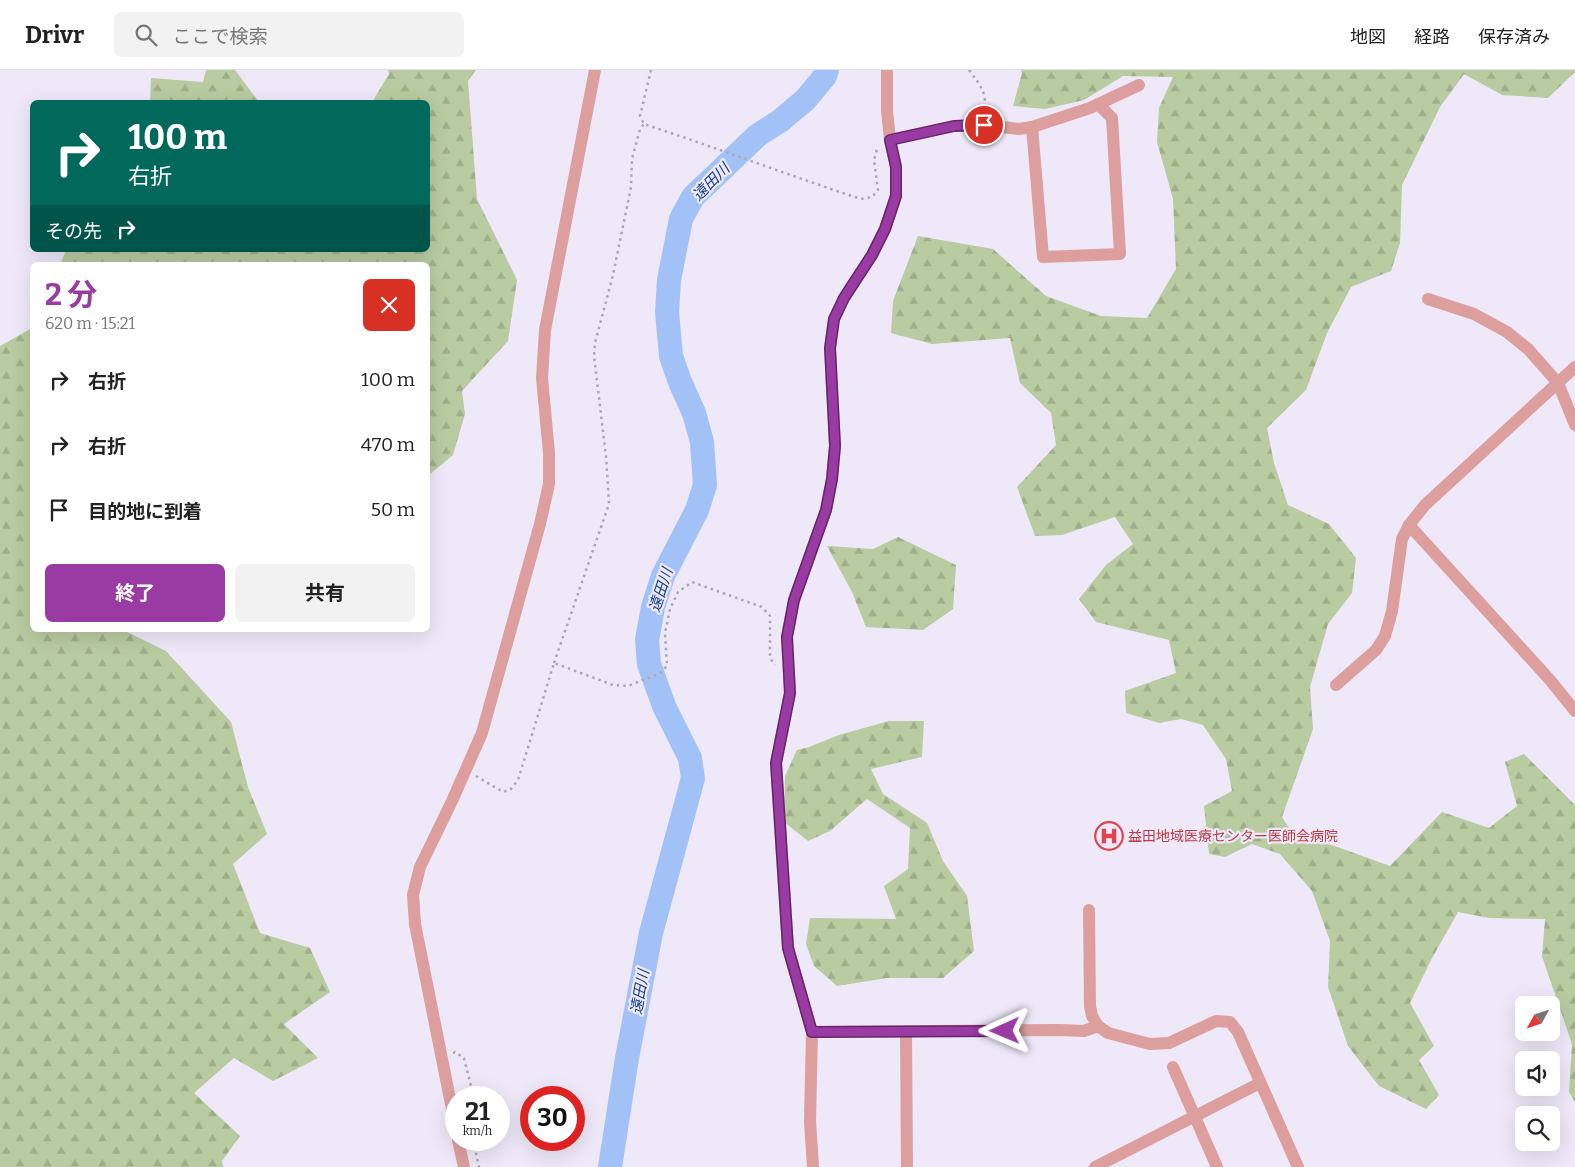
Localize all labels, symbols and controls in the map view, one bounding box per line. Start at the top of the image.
search box [114,12,464,57]
text: Drivr [25,21,84,49]
icon: search [132,21,160,49]
text: ここで検索 [172,25,267,48]
text: 地図 [1350,26,1386,48]
text: 経路 [1414,26,1450,48]
text: 保存済み [1478,26,1550,48]
pin [963,104,1005,146]
icon: arrive [970,111,998,139]
text: 100 m [128,116,227,158]
icon: right [45,120,110,185]
water label: 遠田川 [689,158,735,204]
text: 右折 [128,163,172,190]
icon: right [112,215,140,243]
text: その先 [45,220,102,243]
text: 2 分 [45,277,97,313]
button: close [363,279,415,331]
text: 620 m · 15:21 [45,314,135,333]
icon: right [45,366,73,394]
text: 100 m [361,368,415,391]
text: 右折 [88,370,126,393]
icon: right [45,431,73,459]
text: 470 m [361,433,415,456]
text: 右折 [88,435,126,458]
icon: arrive [45,496,73,524]
text: 50 m [371,498,415,521]
text: 目的地に到着 [88,500,202,523]
button: 終了 [45,564,225,622]
button: 共有 [235,564,415,622]
water label: 遠田川 [645,564,677,614]
hospital icon: 益田地域医療センター医師会病院 [1094,821,1124,851]
place label: 益田地域医療センター医師会病院 [1128,828,1338,845]
water label: 遠田川 [627,966,653,1016]
north arrow [1515,996,1560,1041]
map controls [1515,996,1560,1151]
position arrow [978,1004,1030,1056]
button: sound [1515,1051,1560,1096]
speed limit sign: 30 [520,1086,585,1151]
text: 21 [465,1097,490,1127]
button: search [1515,1106,1560,1151]
text: km/h [463,1124,492,1138]

